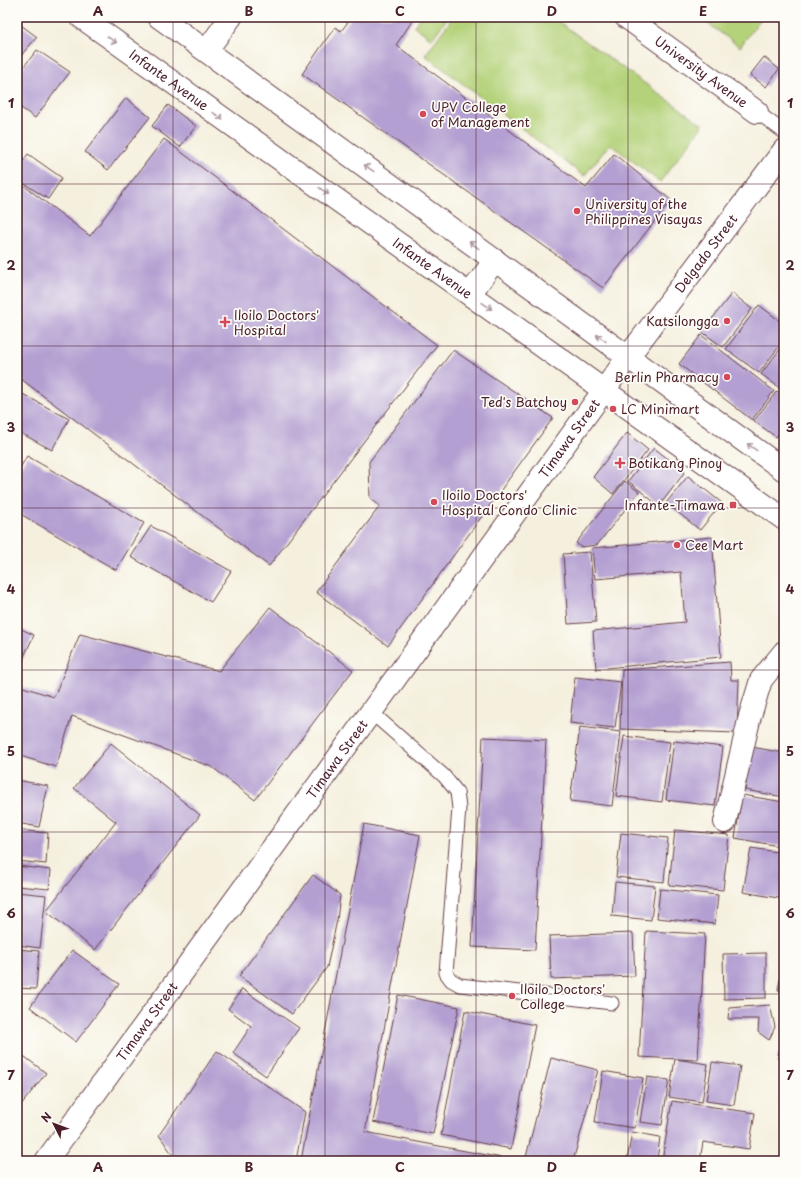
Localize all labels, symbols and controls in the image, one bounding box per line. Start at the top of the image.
text: A [93,1,103,20]
text: B [245,1,254,20]
text: C [395,1,405,20]
text: D [547,1,557,20]
text: E [699,1,707,20]
street label: University Avenue [651,31,752,112]
one-way arrow [107,36,118,44]
street label: Infante Avenue [126,44,213,114]
text: 1 [8,93,14,112]
text: 1 [787,93,793,112]
place label: UPV College of Management [431,97,530,131]
marker: UPV College of Management [418,109,428,119]
one-way arrow [212,112,223,120]
one-way arrow [364,164,375,173]
one-way arrow [318,187,329,195]
place label: University of the Philippines Visayas [585,194,702,228]
marker: University of the Philippines Visayas [572,206,582,216]
street label: Delgado Street [670,210,741,297]
street label: Infante Avenue [389,233,476,303]
one-way arrow [468,241,479,249]
text: 2 [6,255,16,274]
text: 2 [785,255,795,274]
one-way arrow [482,302,493,310]
place label: Iloilo Doctors' Hospital [234,305,319,339]
place label: Katsilongga [646,311,720,330]
marker: Iloilo Doctors' Hospital [219,316,231,328]
marker: Katsilongga [722,316,732,326]
one-way arrow [596,334,607,342]
place label: Berlin Pharmacy [614,367,719,386]
marker: Berlin Pharmacy [722,372,732,382]
place label: Ted's Batchoy [481,392,567,411]
street label: Timawa Street [533,395,604,482]
marker: Ted's Batchoy [570,397,580,407]
place label: LC Minimart [621,399,699,418]
marker: LC Minimart [608,404,618,414]
text: 3 [7,417,16,436]
text: 3 [786,417,795,436]
one-way arrow [747,443,758,451]
place label: Botikang Pinoy [628,453,722,472]
marker: Botikang Pinoy [615,458,625,468]
place label: Iloilo Doctors' Hospital Condo Clinic [442,485,577,519]
place label: Infante-Timawa [624,495,726,514]
marker: Iloilo Doctors' Hospital Condo Clinic [429,497,439,507]
marker: Infante-Timawa [728,500,738,510]
place label: Cee Mart [685,535,743,554]
marker: Cee Mart [672,540,682,550]
text: 4 [7,579,16,598]
text: 4 [786,579,795,598]
street label: Timawa Street [301,715,372,802]
text: 5 [7,741,15,760]
text: 5 [786,741,794,760]
text: 6 [6,903,16,922]
text: 6 [785,903,795,922]
street label: Timawa Street [111,978,182,1065]
place label: Iloilo Doctors' College [520,979,605,1013]
marker: Iloilo Doctors' College [507,991,517,1001]
text: 7 [7,1065,15,1084]
text: 7 [786,1065,794,1084]
north arrow [34,1104,74,1144]
text: N [37,1108,56,1126]
text: A [93,1157,103,1176]
text: B [245,1157,254,1176]
text: C [395,1157,405,1176]
text: D [547,1157,557,1176]
text: E [699,1157,707,1176]

